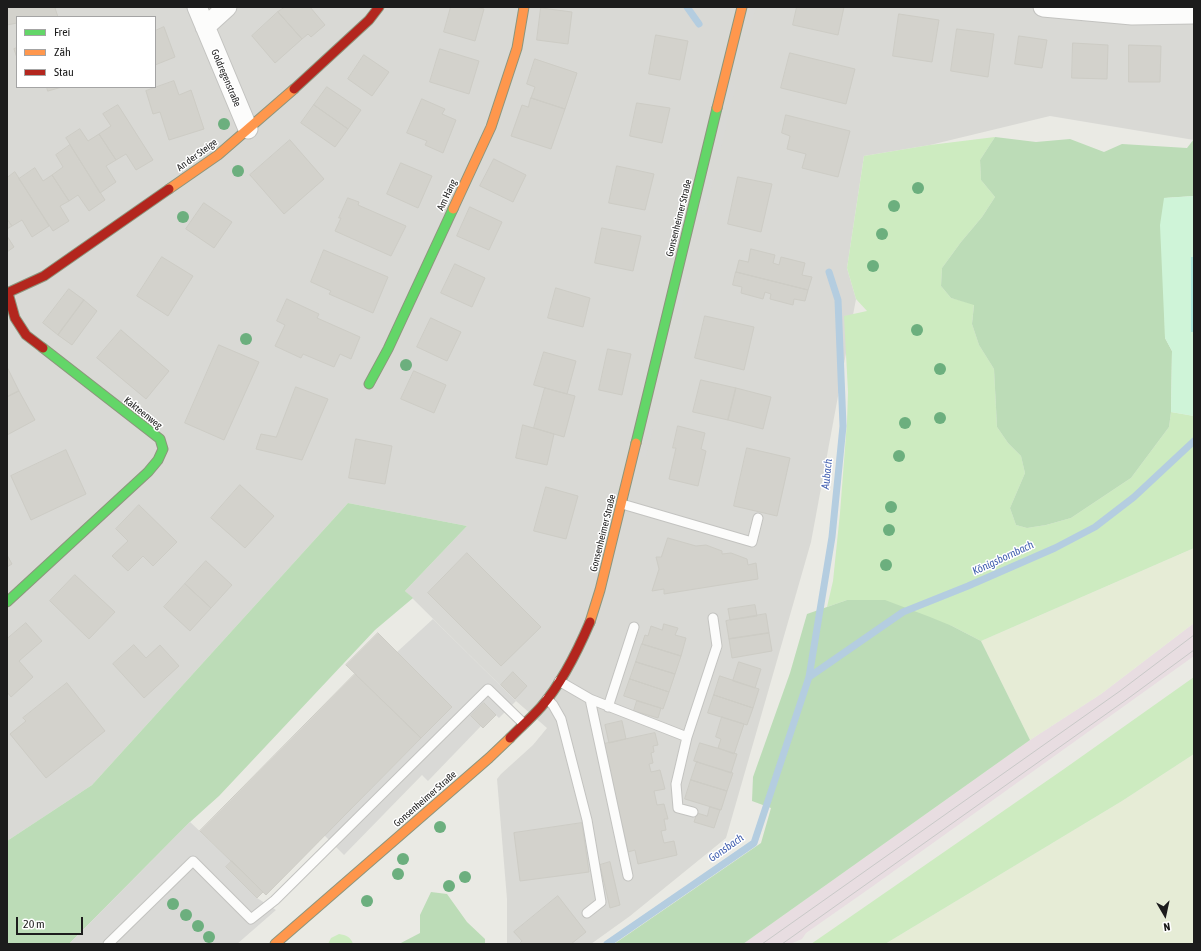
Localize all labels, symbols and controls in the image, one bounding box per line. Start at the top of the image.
legend [16,16,156,88]
text: Frei [54,25,70,39]
text: Zäh [54,45,71,59]
street label: Goldregenstraße [208,47,244,109]
text: Stau [54,65,74,79]
street label: An der Steige [174,136,220,174]
street label: Am Hang [435,177,459,213]
street label: Gonsenheimer Straße [664,178,694,258]
street label: Kakteenweg [122,394,164,432]
water label: Aubach [819,458,835,490]
street label: Gonsenheimer Straße [588,493,618,573]
water label: Königsbornbach [970,538,1036,578]
street label: Gonsenheimer Straße [391,768,459,830]
water label: Gonsbach [706,831,746,865]
north arrow [1145,895,1185,935]
scale bar [18,909,85,935]
text: 20 m [23,917,45,931]
text: N [1163,920,1171,933]

